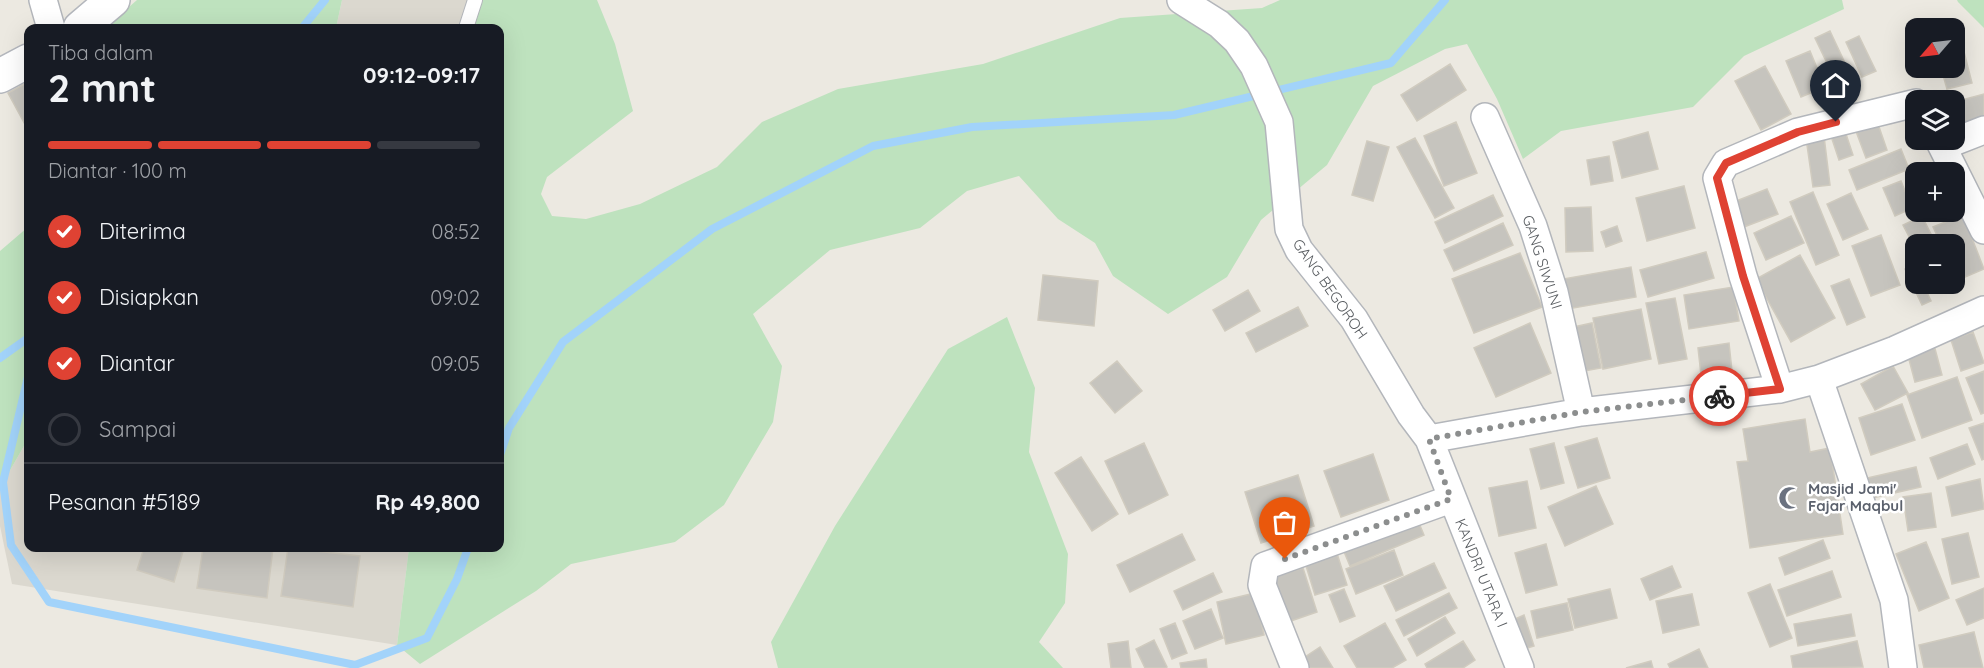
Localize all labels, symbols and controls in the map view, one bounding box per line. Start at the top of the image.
north arrow [1905,18,1965,78]
map controls [1905,18,1965,294]
text: Tiba dalam [48,40,153,65]
pin [1810,60,1861,122]
text: 09:12–09:17 [363,61,480,89]
text: 2 mnt [48,63,156,112]
icon: home [1819,69,1852,102]
button: layers [1905,90,1965,150]
text: Diantar · 100 m [48,158,187,183]
button: + [1905,162,1965,222]
street label: GANG SIWUNI [1518,212,1567,311]
icon: check [48,215,81,248]
text: Diterima [99,217,186,245]
text: 08:52 [432,219,480,244]
button: − [1905,234,1965,294]
street label: GANG BEGOROH [1289,235,1372,342]
icon: check [48,281,81,314]
text: Disiapkan [99,283,199,311]
text: 09:02 [430,285,480,310]
icon: check [48,347,81,380]
text: Diantar [99,349,175,377]
text: 09:05 [430,351,480,376]
courier [1689,366,1749,426]
icon: bike [1703,380,1736,413]
text: Sampai [99,415,176,443]
place label: Masjid Jami' Fajar Maqbul [1808,479,1903,515]
mosque icon: Masjid Jami' Fajar Maqbul [1777,485,1803,511]
text: Pesanan #5189 [48,488,201,516]
text: Rp 49,800 [375,488,480,516]
pin [1259,497,1310,559]
icon: bag [1268,506,1301,539]
street label: KANDRI UTARA I [1451,516,1512,630]

